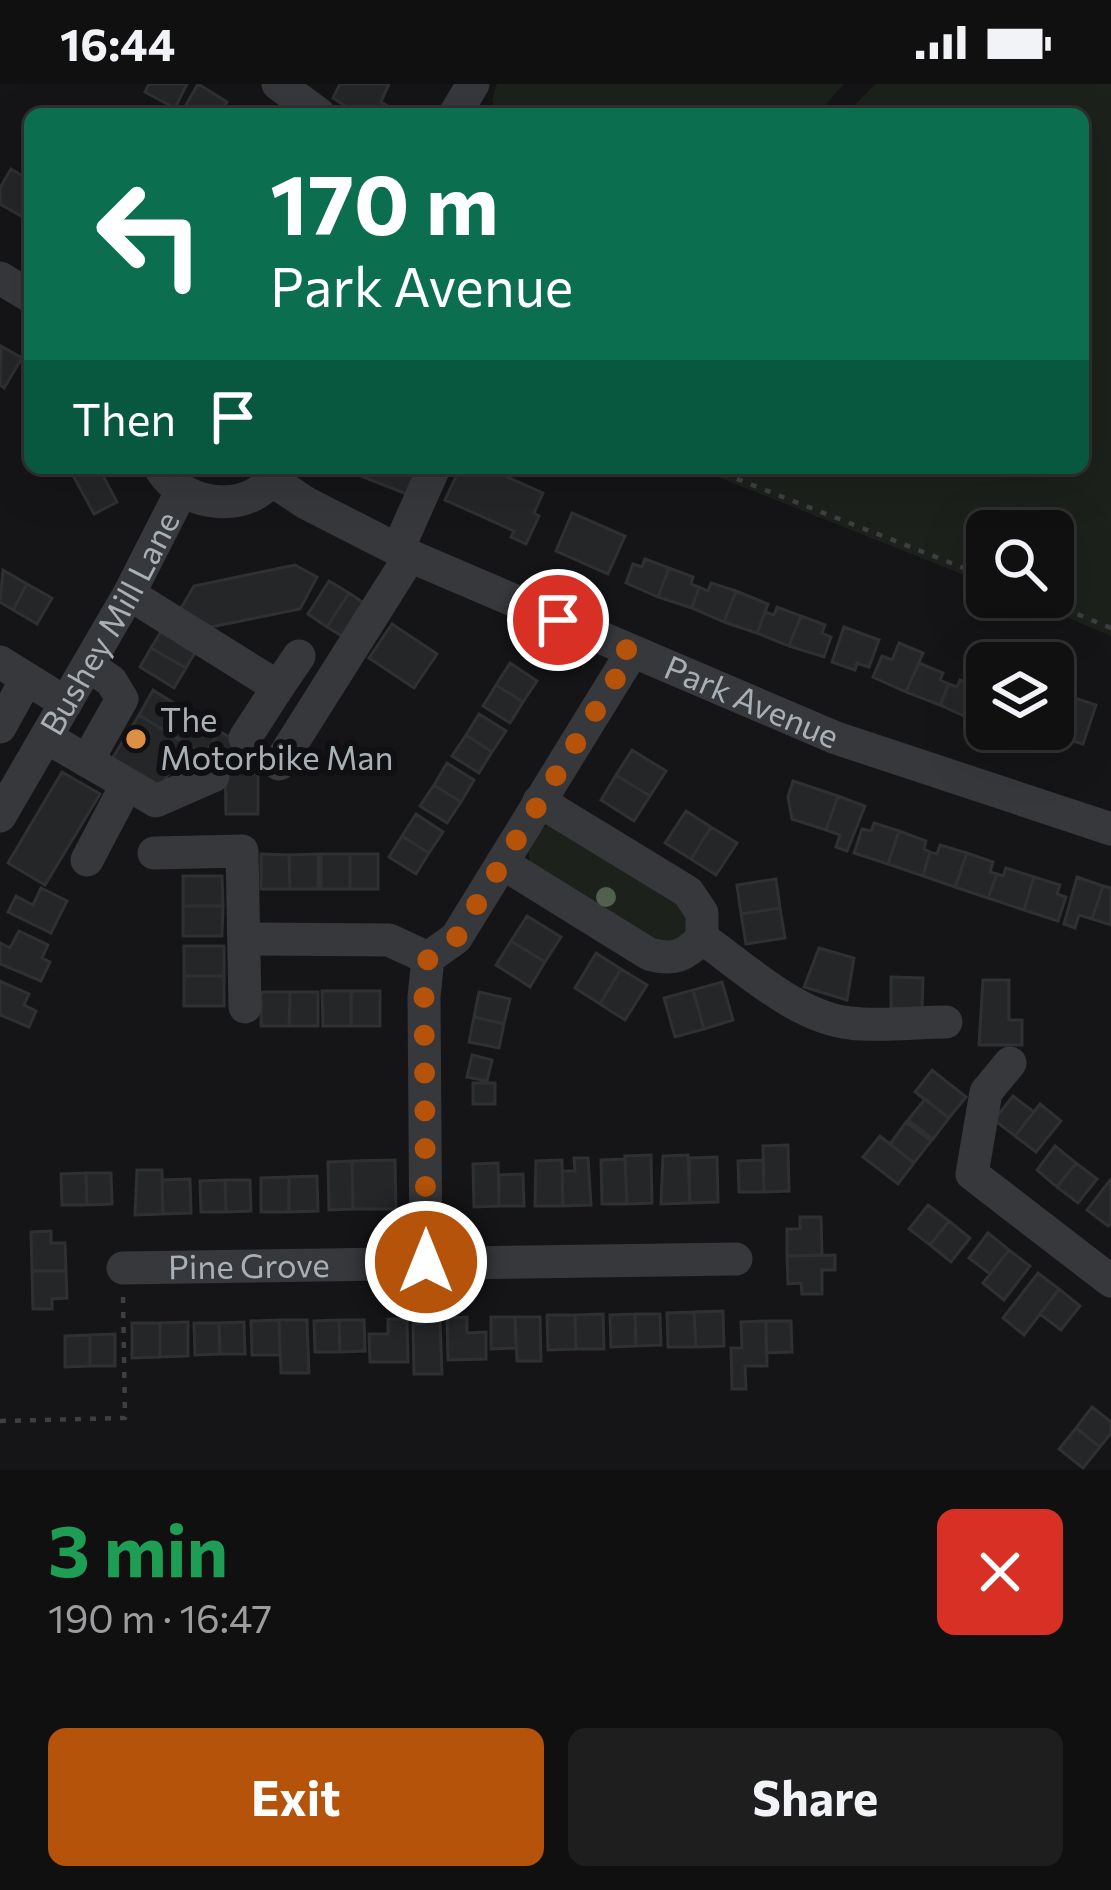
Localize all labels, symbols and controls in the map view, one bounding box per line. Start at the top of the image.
text: 16:44 [60,15,175,70]
text: 170 m [270,150,499,252]
icon: left [72,156,228,312]
text: Park Avenue [270,252,573,318]
icon: arrive [200,384,266,450]
text: Then [72,390,176,445]
street label: Bushey Mill Lane [30,504,187,742]
map controls [966,510,1074,750]
button: search [966,510,1074,618]
pin [507,569,609,671]
icon: arrive [525,587,591,653]
button: layers [966,642,1074,750]
street label: Park Avenue [659,645,846,756]
place label: The Motorbike Man [160,698,393,777]
marker: The Motorbike Man [123,726,149,752]
position arrow [363,1199,489,1325]
street label: Pine Grove [168,1243,330,1286]
text: 3 min [48,1504,228,1592]
button: close [937,1509,1063,1635]
text: 190 m · 16:47 [48,1593,272,1641]
button: Exit [48,1728,544,1866]
button: Share [568,1728,1063,1866]

